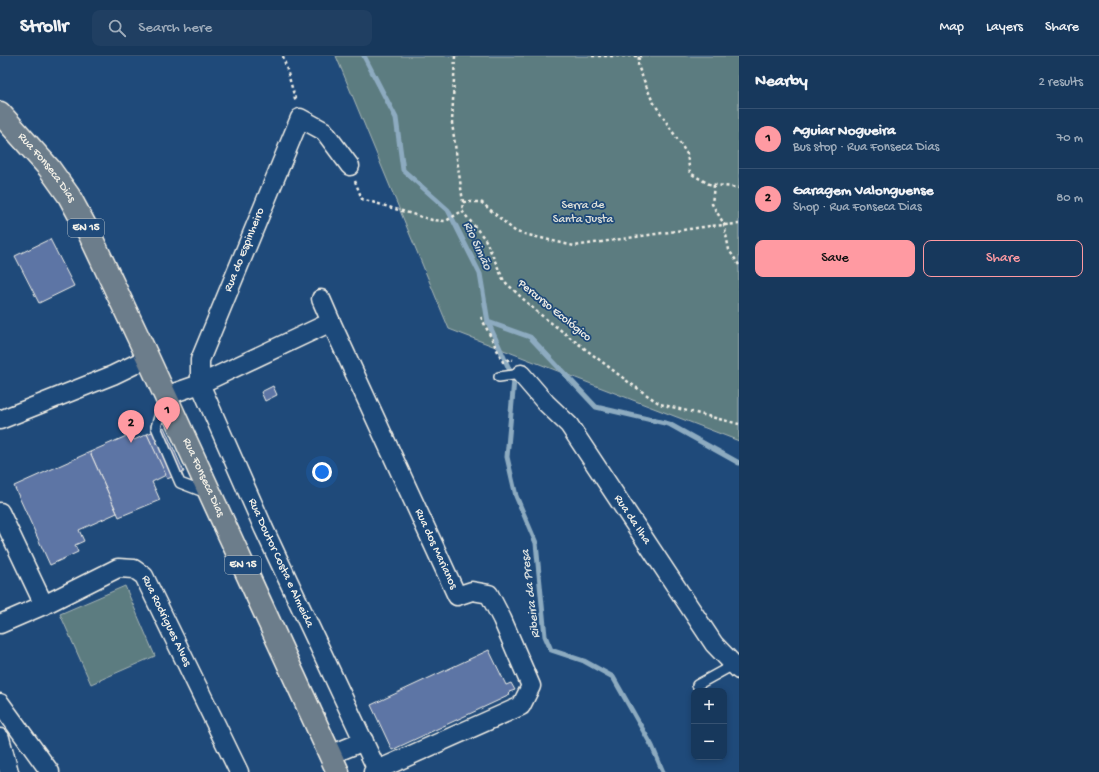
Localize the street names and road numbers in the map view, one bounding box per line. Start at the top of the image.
street label: Rua Fonseca Dias [14,130,79,206]
street label: Rua do Espinheiro [222,206,268,294]
road number: EN 15 [68,219,104,237]
street label: Percurso Ecológico [513,276,594,345]
street label: Rua Fonseca Dias [179,436,227,520]
street label: Rua da Ilha [610,492,654,548]
street label: Rua Doutor Costa e Almeida [244,496,316,630]
street label: Rua dos Marianos [411,507,460,592]
road number: EN 15 [225,556,261,574]
street label: Rua Rodrigues Alves [138,573,194,669]

